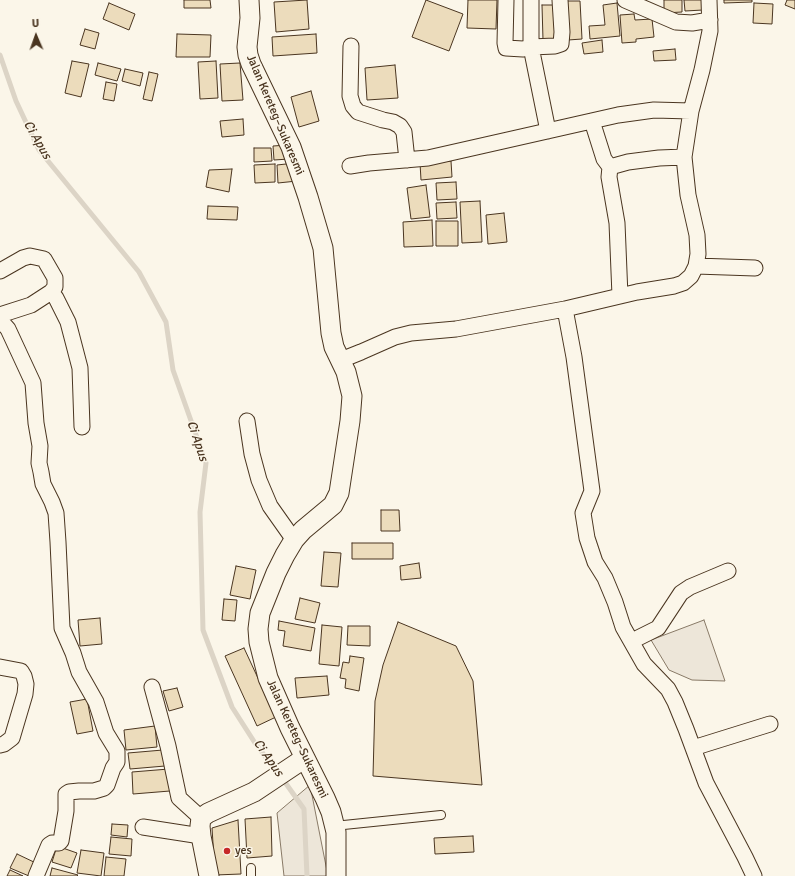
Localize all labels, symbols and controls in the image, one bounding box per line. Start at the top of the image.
north arrow [16,16,56,56]
text: U [32,17,39,30]
street label: Jalan Kereteg–Sukaresmi [243,53,307,177]
water label: Ci Apus [20,118,54,162]
water label: Ci Apus [183,419,211,463]
street label: Jalan Kereteg–Sukaresmi [263,677,331,801]
water label: Ci Apus [250,736,286,780]
place label: yes [235,844,252,858]
marker: yes [222,846,232,856]

